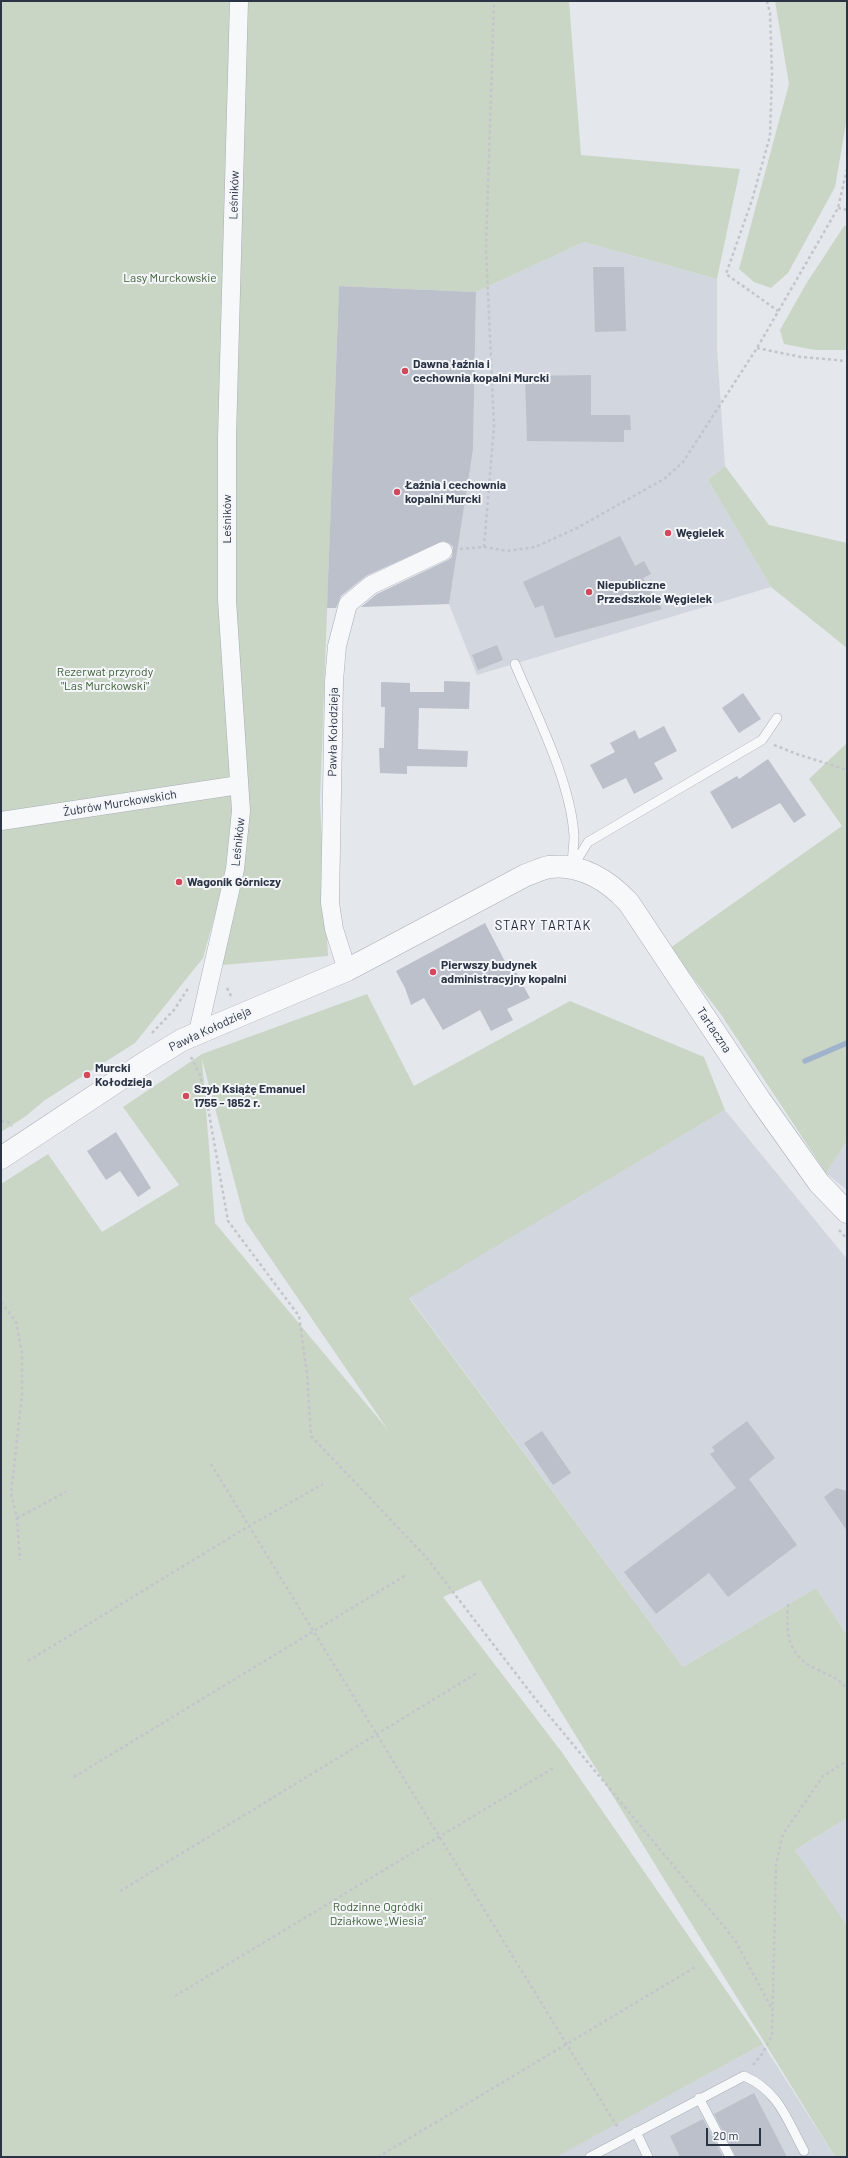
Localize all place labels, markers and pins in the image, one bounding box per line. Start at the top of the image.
place label: Dawna łaźnia i cechownia kopalni Murcki [413,357,549,385]
marker: Dawna łaźnia i cechownia kopalni Murcki [400,366,410,376]
place label: Łaźnia i cechownia kopalni Murcki [405,478,506,506]
marker: Łaźnia i cechownia kopalni Murcki [392,487,402,497]
place label: Węgielek [676,526,724,540]
marker: Węgielek [663,528,673,538]
place label: Niepubliczne Przedszkole Węgielek [597,578,712,606]
marker: Niepubliczne Przedszkole Węgielek [584,587,594,597]
place label: Wagonik Górniczy [187,875,281,889]
marker: Wagonik Górniczy [174,877,184,887]
place label: Pierwszy budynek administracyjny kopalni [441,958,567,986]
marker: Pierwszy budynek administracyjny kopalni [428,967,438,977]
place label: Murcki Kołodzieja [95,1061,152,1089]
marker: Murcki Kołodzieja [82,1070,92,1080]
place label: Szyb Książę Emanuel 1755 - 1852 r. [194,1082,305,1110]
marker: Szyb Książę Emanuel 1755 - 1852 r. [181,1091,191,1101]

